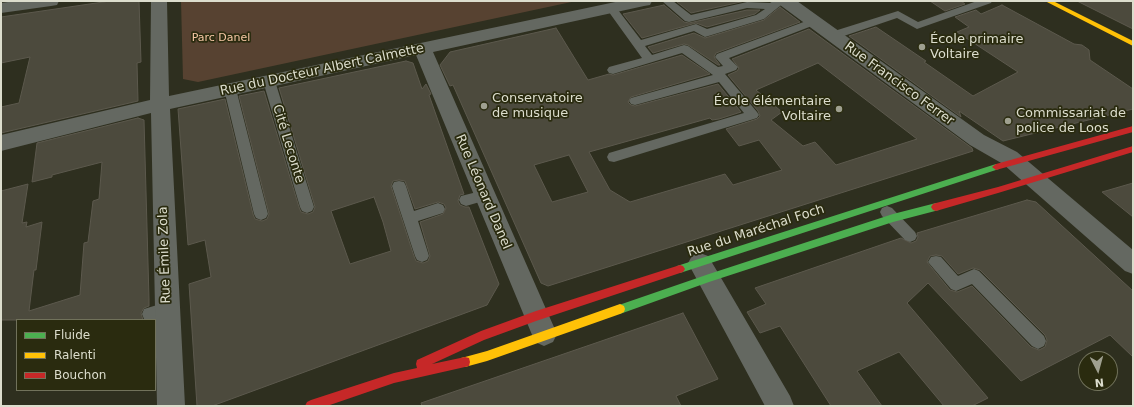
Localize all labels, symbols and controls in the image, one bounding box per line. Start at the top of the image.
park label: Parc Danel [192,31,250,45]
place label: École primaire Voltaire [930,32,1024,63]
street label: Rue Francisco Ferrer [841,39,957,129]
street label: Rue du Docteur Albert Calmette [219,41,425,99]
marker: École primaire Voltaire [917,42,927,52]
place label: Conservatoire de musique [492,91,583,122]
place label: École élémentaire Voltaire [714,94,831,125]
marker: Conservatoire de musique [479,101,489,111]
street label: Cité Leconte [269,103,307,185]
marker: École élémentaire Voltaire [834,104,844,114]
place label: Commissariat de police de Loos [1016,106,1126,137]
marker: Commissariat de police de Loos [1003,116,1013,126]
street label: Rue Léonard Danel [452,132,514,252]
street label: Rue du Maréchal Foch [686,201,826,261]
street label: Rue Émile Zola [156,206,174,304]
legend [16,319,156,391]
text: Fluide [54,328,90,342]
text: Ralenti [54,348,96,362]
north arrow [1078,351,1118,391]
text: Bouchon [54,368,106,382]
text: N [1094,375,1104,389]

